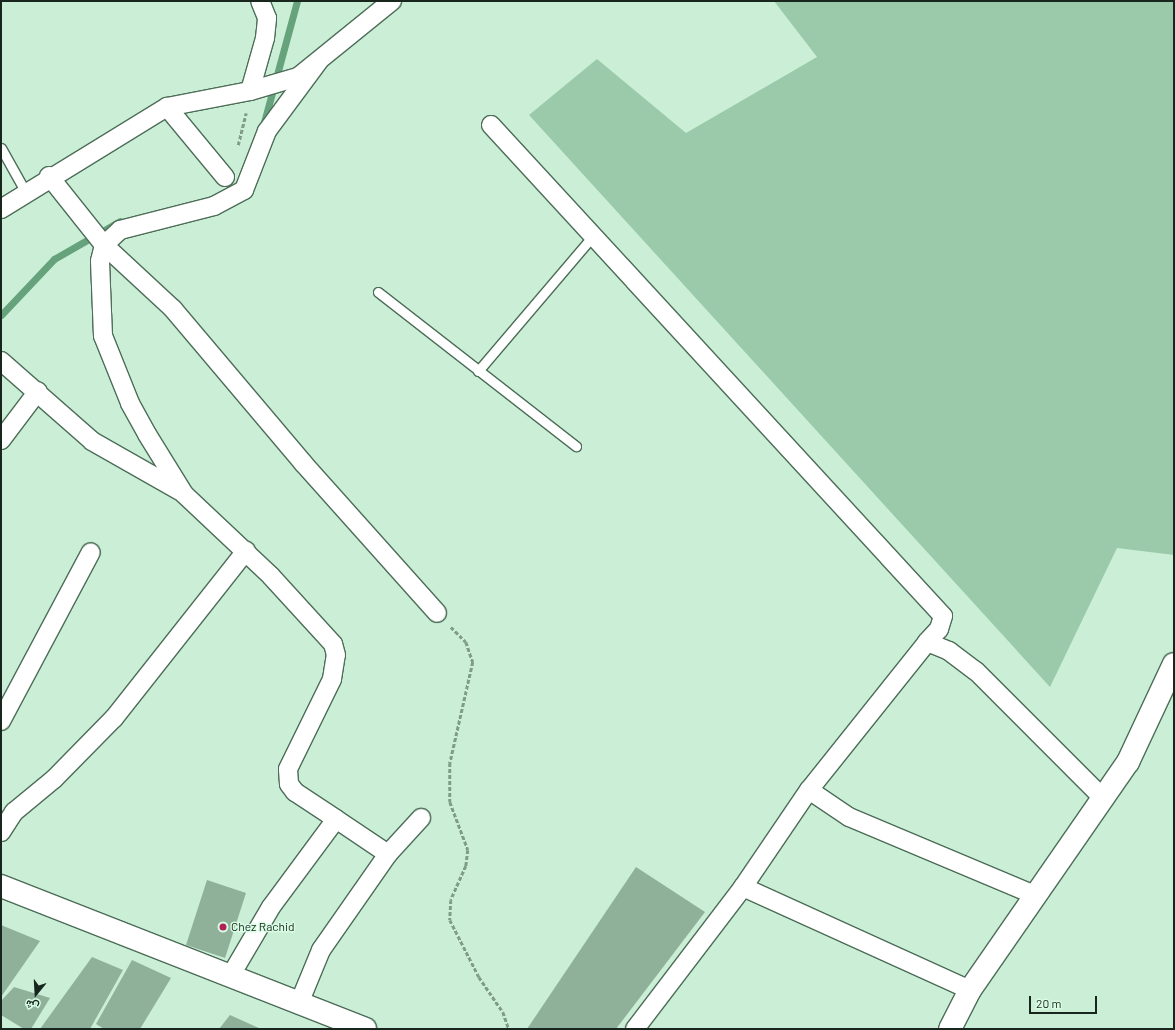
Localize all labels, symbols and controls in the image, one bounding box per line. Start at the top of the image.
place label: Chez Rachid [231,920,295,934]
marker: Chez Rachid [218,922,228,932]
north arrow [16,974,56,1014]
scale bar [1031,988,1099,1014]
text: 20 m [1036,996,1062,1010]
text: ش [24,998,40,1014]

